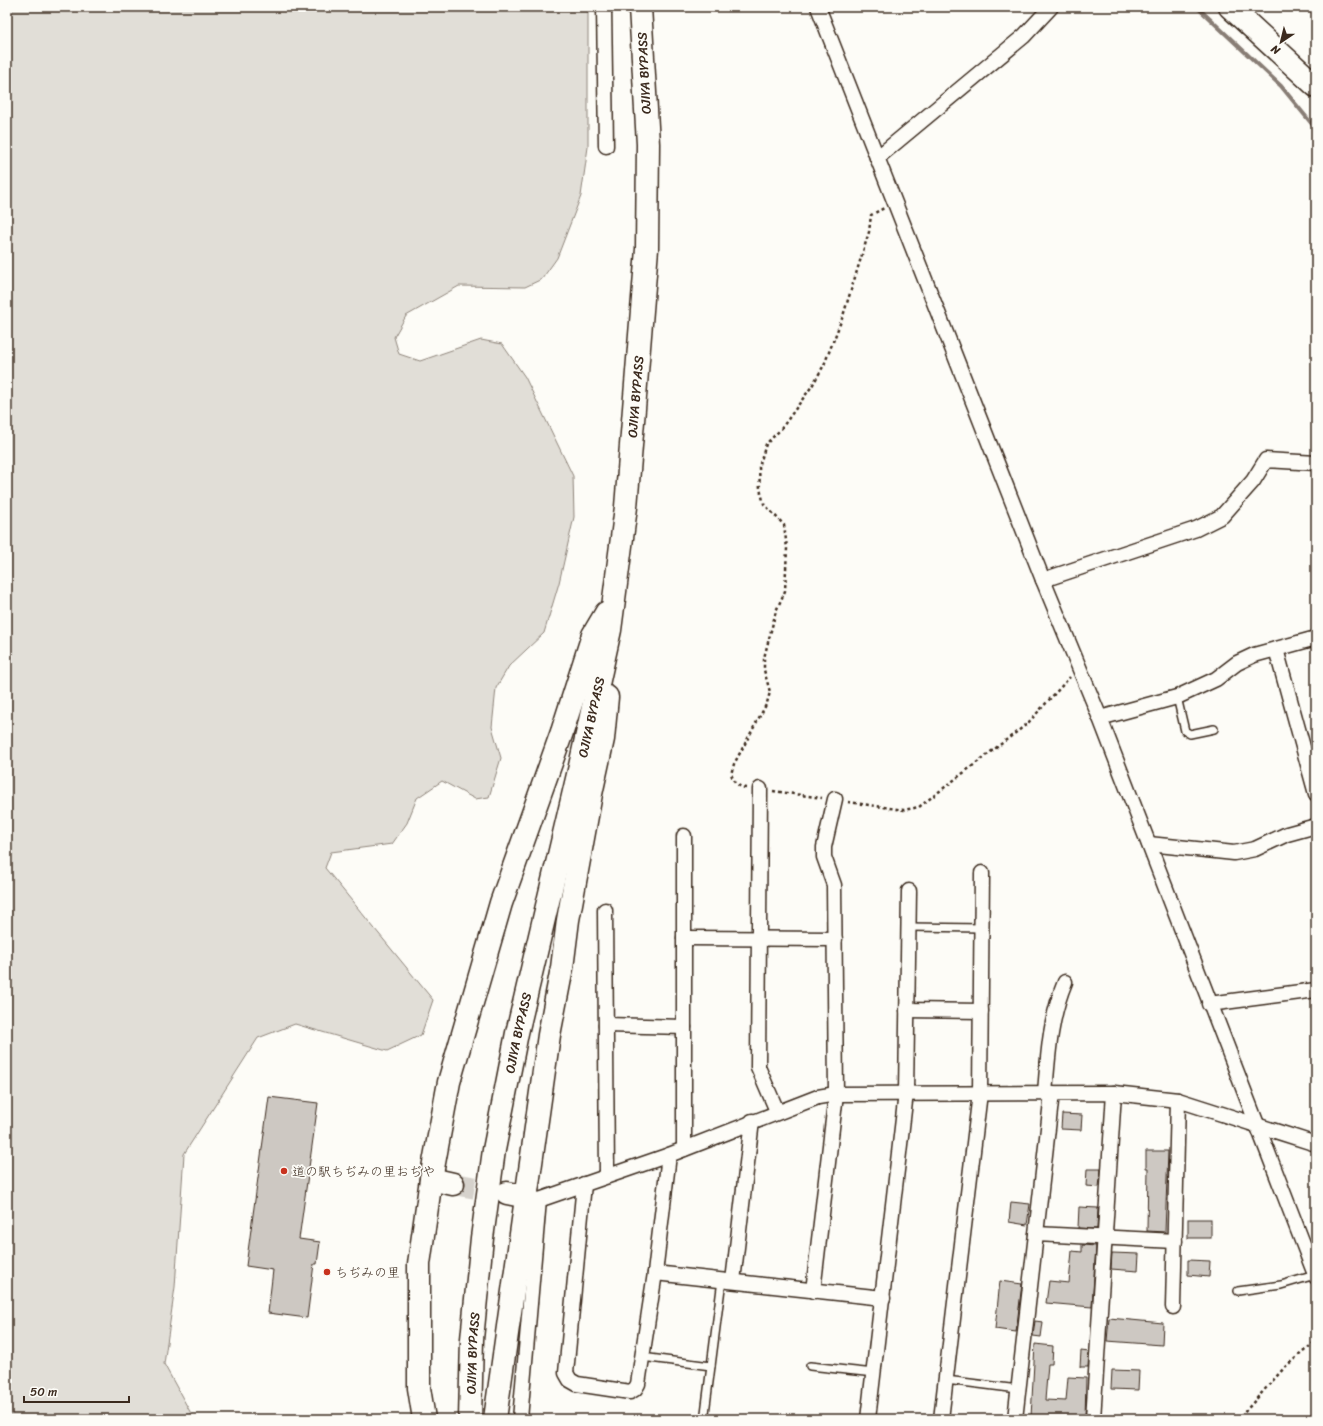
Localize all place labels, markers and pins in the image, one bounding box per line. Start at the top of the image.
place label: 道の駅ちぢみの里おぢや [292,1160,435,1183]
marker: 道の駅ちぢみの里おぢや [279,1166,289,1176]
place label: ちぢみの里 [335,1261,400,1284]
marker: ちぢみの里 [322,1267,332,1277]

